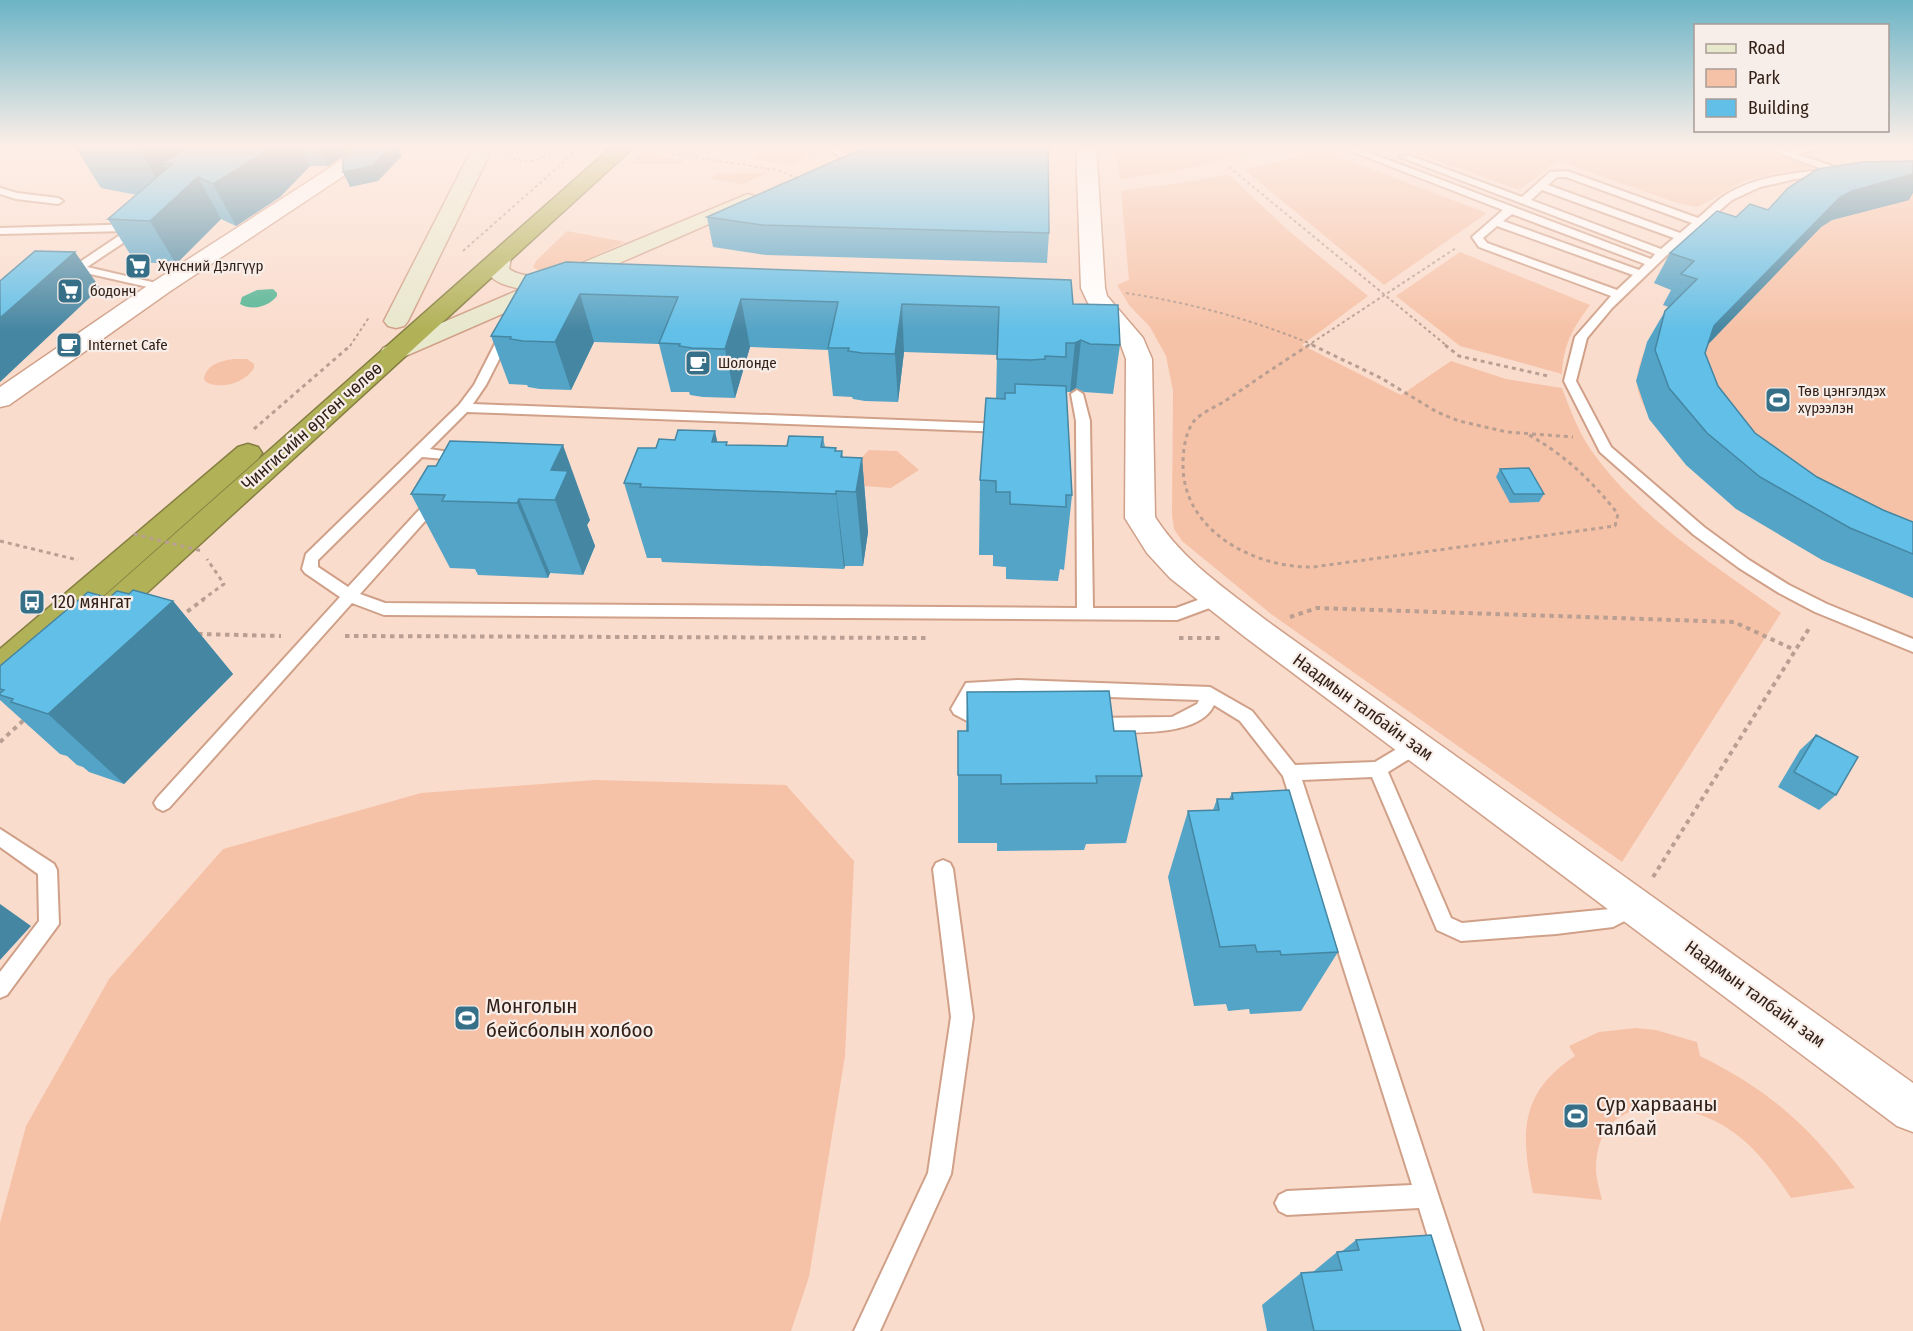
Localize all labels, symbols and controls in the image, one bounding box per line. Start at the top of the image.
legend [1694,24,1889,132]
text: Road [1748,37,1785,59]
text: Park [1748,67,1781,89]
text: Building [1748,97,1809,119]
supermarket icon: Хүнсний Дэлгүүр [123,251,153,281]
place label: Хүнсний Дэлгүүр [158,257,264,275]
supermarket icon: бодонч [55,276,85,306]
place label: бодонч [90,282,136,300]
cafe icon: Internet Cafe [54,330,84,360]
place label: Internet Cafe [88,336,168,354]
cafe icon: Шолонде [683,348,713,378]
place label: Шолонде [718,354,777,372]
street label: Чингисийн өргөн чөлөө [237,357,387,495]
place label: Төв цэнгэлдэх хүрээлэн [1798,382,1886,417]
sports icon: Төв цэнгэлдэх хүрээлэн [1763,385,1793,415]
bus stop icon: 120 мянгат [17,587,47,617]
place label: 120 мянгат [51,591,132,613]
street label: Наадмын талбайн зам [1289,649,1438,765]
street label: Наадмын талбайн зам [1681,936,1830,1052]
place label: Монголын бейсболын холбоо [486,993,654,1043]
sports icon: Монголын бейсболын холбоо [452,1003,482,1033]
place label: Сур харвааны талбай [1596,1091,1717,1141]
sports icon: Сур харвааны талбай [1561,1101,1591,1131]

